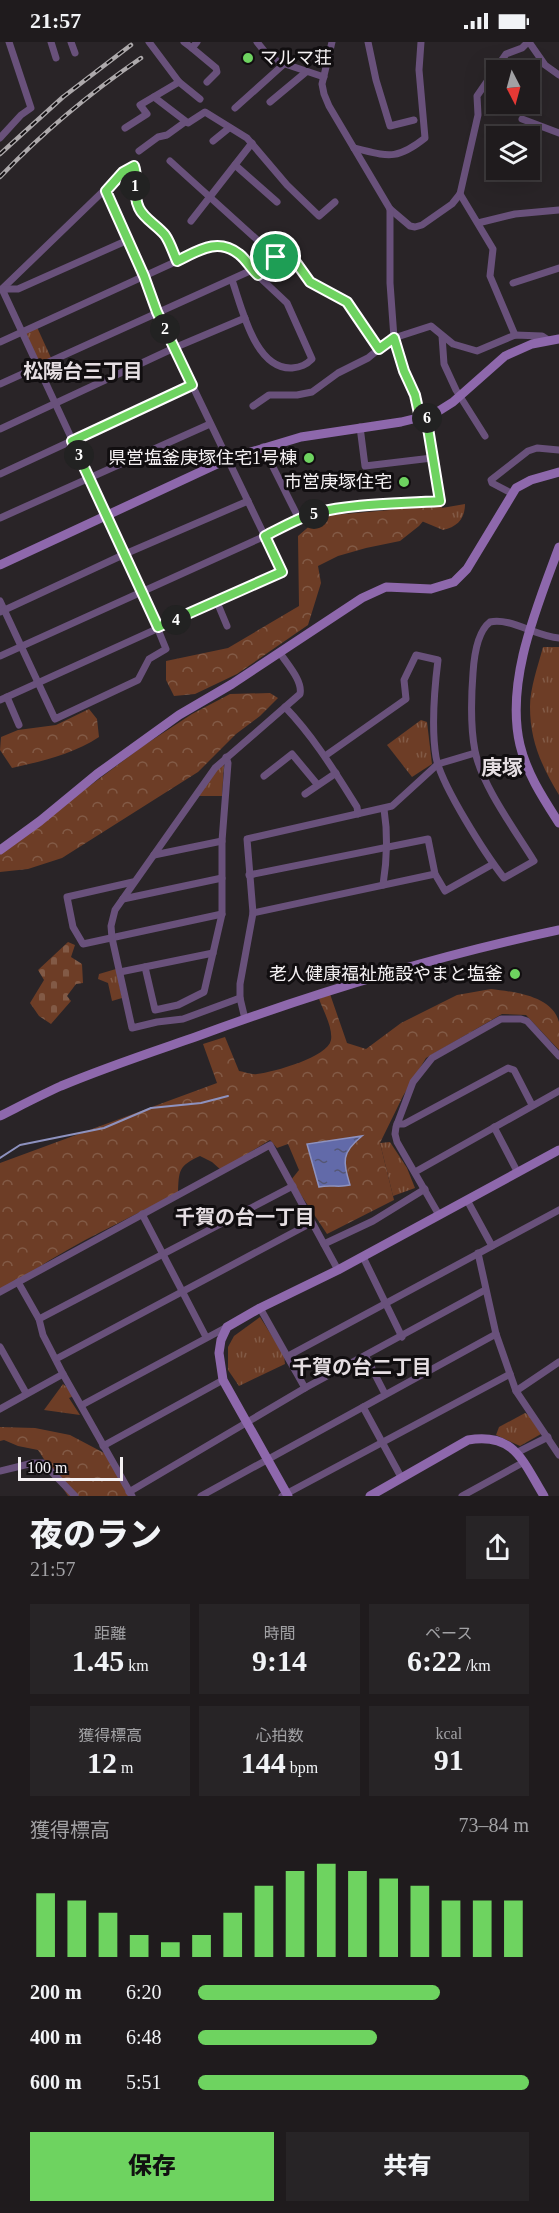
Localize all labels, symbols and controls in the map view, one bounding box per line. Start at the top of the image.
text: 21:57 [30,8,81,33]
place label: マルマ荘 [260,48,332,68]
marker: マルマ荘 [241,51,255,65]
north arrow [486,60,540,114]
map controls [486,60,540,180]
button: layers [486,126,540,180]
pin: 1 [120,171,150,201]
text: 1 [131,177,139,194]
pin [250,231,301,282]
icon: arrive [259,240,292,273]
pin: 2 [150,314,180,344]
text: 2 [161,320,169,337]
district label: 松陽台三丁目 [23,360,143,382]
pin: 6 [412,403,442,433]
text: 6 [423,409,431,426]
pin: 3 [64,440,94,470]
text: 3 [75,446,83,463]
place label: 県営塩釜庚塚住宅1号棟 [108,448,297,468]
marker: 県営塩釜庚塚住宅1号棟 [302,451,316,465]
place label: 市営庚塚住宅 [284,472,392,492]
marker: 市営庚塚住宅 [397,475,411,489]
pin: 5 [299,499,329,529]
text: 5 [310,505,318,522]
pin: 4 [161,605,191,635]
text: 4 [172,611,180,628]
district label: 庚塚 [481,756,523,780]
place label: 老人健康福祉施設やまと塩釜 [269,964,503,984]
marker: 老人健康福祉施設やまと塩釜 [508,967,522,981]
district label: 千賀の台一丁目 [175,1206,315,1228]
district label: 千賀の台二丁目 [292,1356,432,1378]
scale bar [18,1454,123,1482]
text: 100 m [27,1459,67,1476]
button: share [466,1516,529,1579]
text: 夜のラン [30,1517,162,1553]
text: 21:57 [30,1558,76,1580]
text: 距離 [94,1625,126,1642]
text: 時間 [263,1625,296,1642]
text: ペース [425,1625,472,1642]
text: 1.45 [72,1644,124,1677]
text: 9:14 [252,1644,307,1677]
text: 6:22 [407,1644,462,1677]
text: km [124,1657,149,1674]
text: /km [462,1657,491,1674]
text: kcal [435,1725,462,1742]
text: 獲得標高 [78,1727,142,1744]
text: 心拍数 [255,1727,304,1744]
text: 91 [434,1743,464,1776]
text: 12 [87,1746,117,1779]
text: 144 [241,1746,286,1779]
text: m [117,1759,133,1776]
text: bpm [286,1759,318,1776]
text: 73–84 m [458,1814,529,1836]
text: 獲得標高 [30,1819,110,1841]
text: 200 m [30,1981,82,2003]
text: 6:20 [126,1981,162,2003]
text: 400 m [30,2026,82,2048]
text: 6:48 [126,2026,162,2048]
text: 600 m [30,2071,82,2093]
text: 5:51 [126,2071,162,2093]
button: 保存 [30,2132,274,2201]
button: 共有 [286,2132,529,2201]

